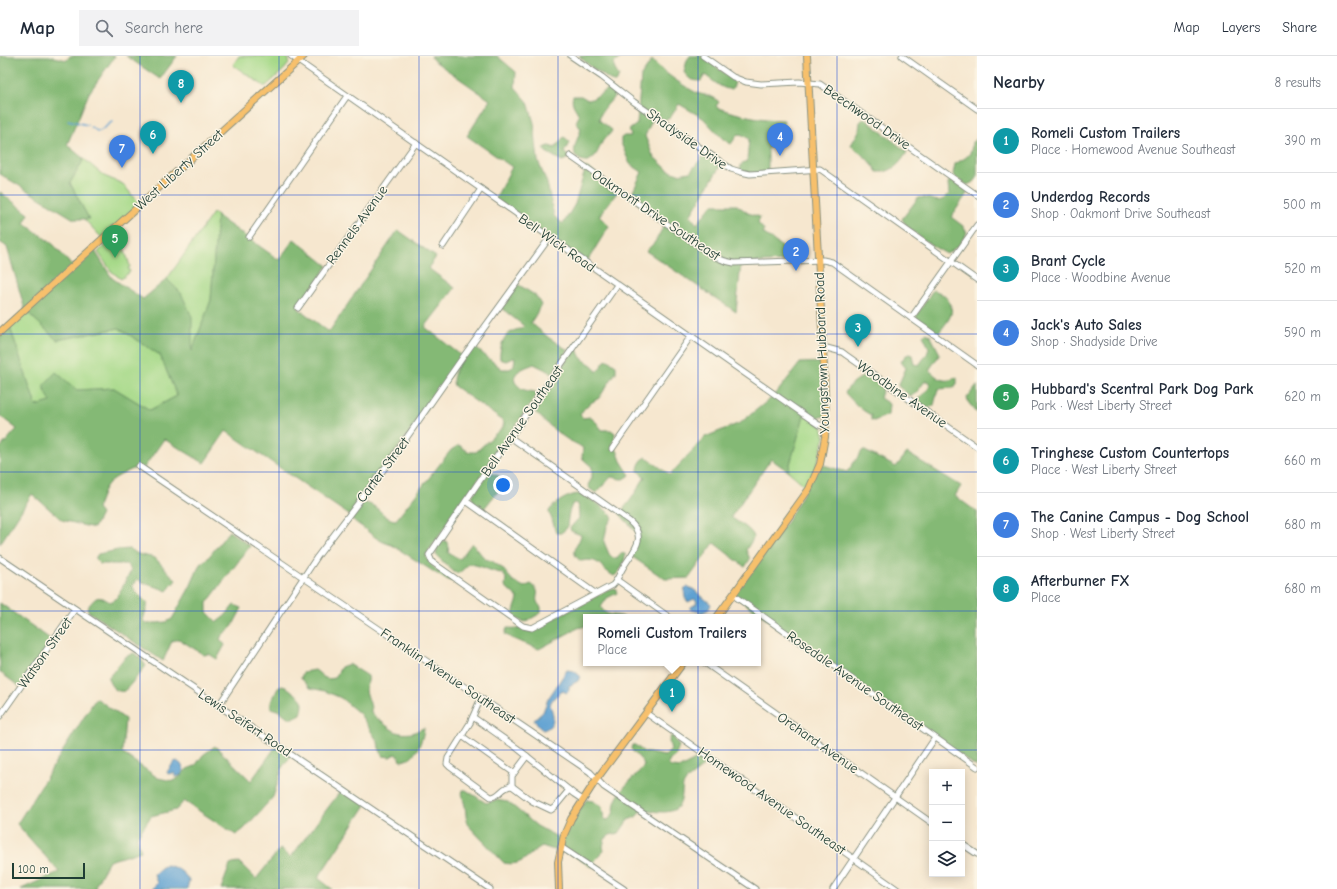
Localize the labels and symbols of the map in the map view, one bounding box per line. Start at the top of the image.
pin: 8 [168,70,194,103]
street label: Beechwood Drive [820,81,914,153]
street label: Shadyside Drive [643,105,731,173]
pin: 6 [140,121,166,154]
pin: 4 [767,123,793,156]
street label: West Liberty Street [131,125,227,214]
pin: 7 [109,135,135,168]
street label: Oakmont Drive Southeast [589,166,724,265]
street label: Rennels Avenue [323,182,391,268]
street label: Bell Wick Road [515,210,599,276]
pin: 5 [102,225,128,258]
pin: 2 [783,238,809,271]
street label: Youngstown Hubbard Road [811,272,833,434]
pin: 3 [845,314,871,347]
street label: Woodbine Avenue [853,356,951,432]
street label: Bell Avenue Southeast [477,361,567,480]
street label: Carter Street [353,433,414,506]
your location [493,475,513,495]
street label: Watson Street [14,613,76,692]
street label: Franklin Avenue Southeast [377,625,519,728]
street label: Rosedale Avenue Southeast [783,627,927,735]
pin: 1 [659,679,685,712]
street label: Lewis Seifert Road [195,686,295,760]
street label: Orchard Avenue [774,709,862,777]
street label: Homewood Avenue Southeast [695,743,850,859]
scale bar [12,861,85,880]

